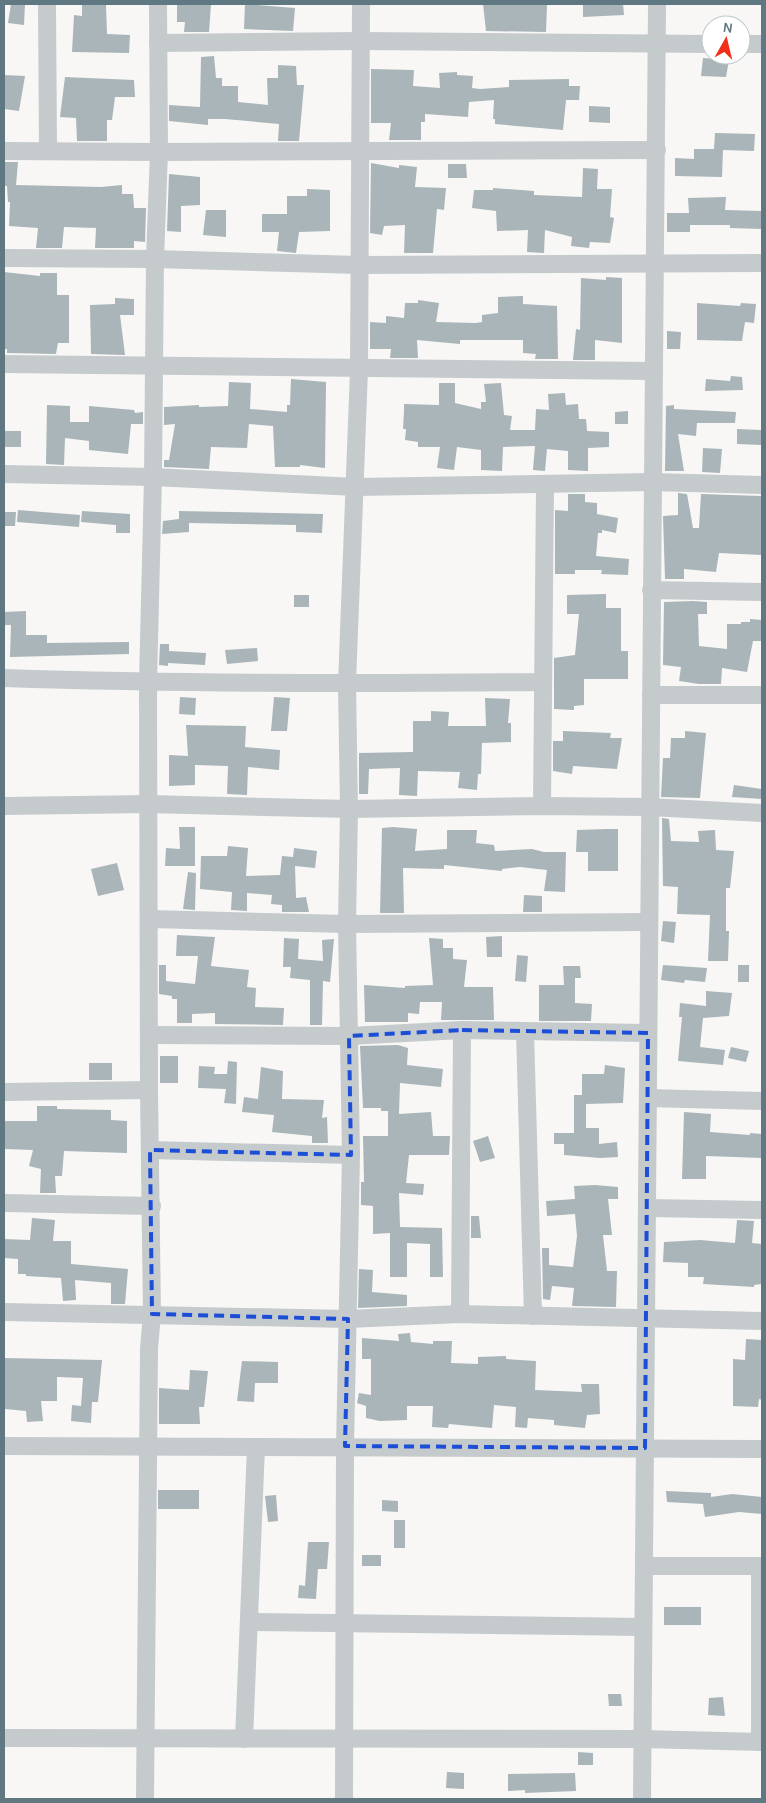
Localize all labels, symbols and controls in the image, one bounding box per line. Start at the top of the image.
north arrow [701,15,751,65]
text: N [722,19,734,37]

